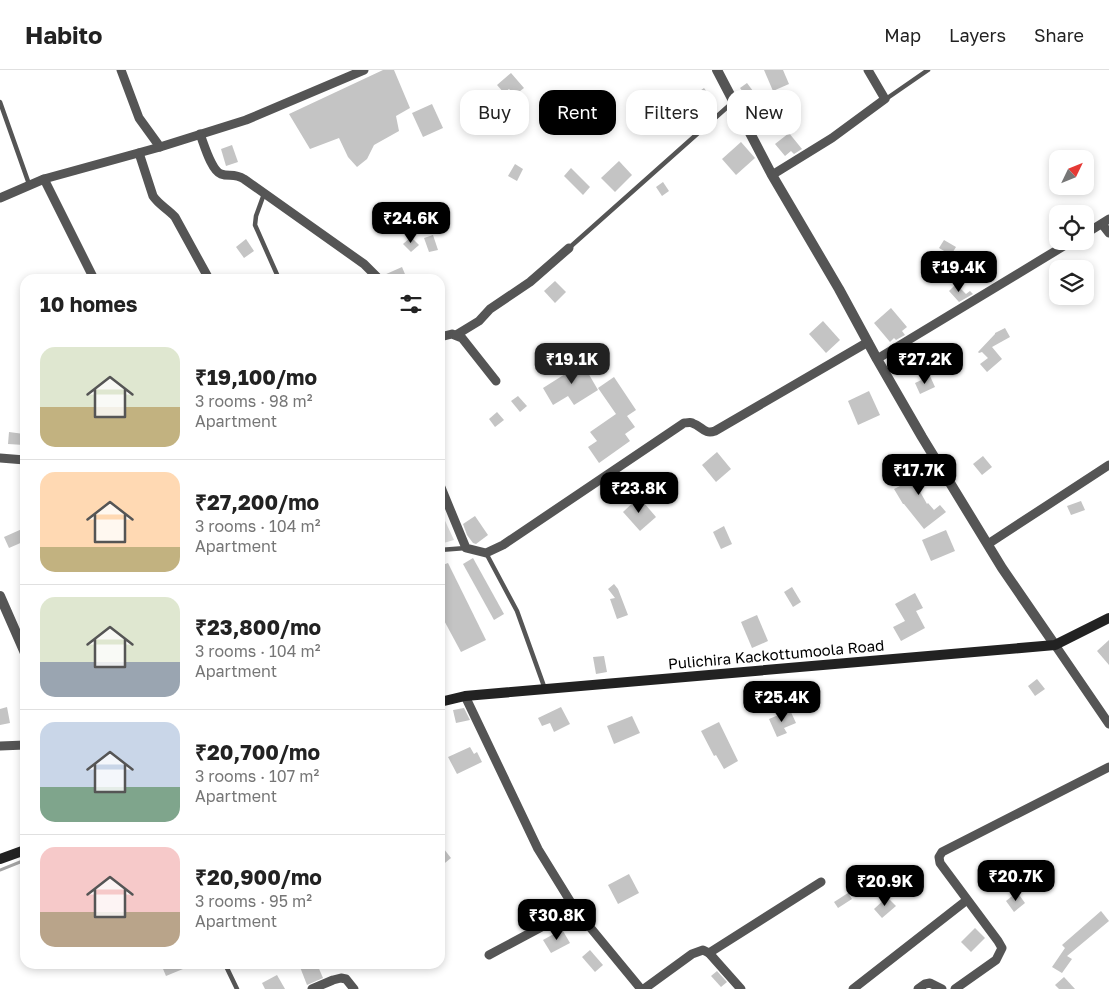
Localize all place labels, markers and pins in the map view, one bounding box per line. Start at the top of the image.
pin: ₹24.6K [370,202,452,244]
pin: ₹19.4K [918,250,1000,293]
pin: ₹19.1K [531,342,613,385]
pin: ₹27.2K [884,342,966,385]
pin: ₹17.7K [878,454,960,496]
pin: ₹23.8K [598,472,680,514]
pin: ₹25.4K [741,680,823,723]
pin: ₹20.7K [975,860,1057,902]
pin: ₹20.9K [844,864,926,907]
pin: ₹30.8K [516,898,598,941]

